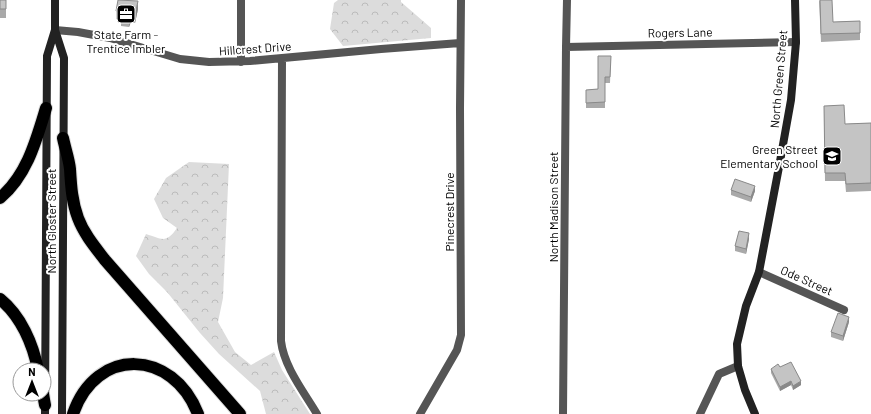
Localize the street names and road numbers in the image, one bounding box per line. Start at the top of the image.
street label: Rogers Lane [647,24,713,40]
street label: North Green Street [767,29,789,129]
street label: Hillcrest Drive [218,38,292,58]
street label: North Madison Street [546,152,560,262]
street label: North Gloster Street [44,169,58,273]
street label: Pinecrest Drive [442,172,456,252]
street label: Ode Street [779,262,835,298]

